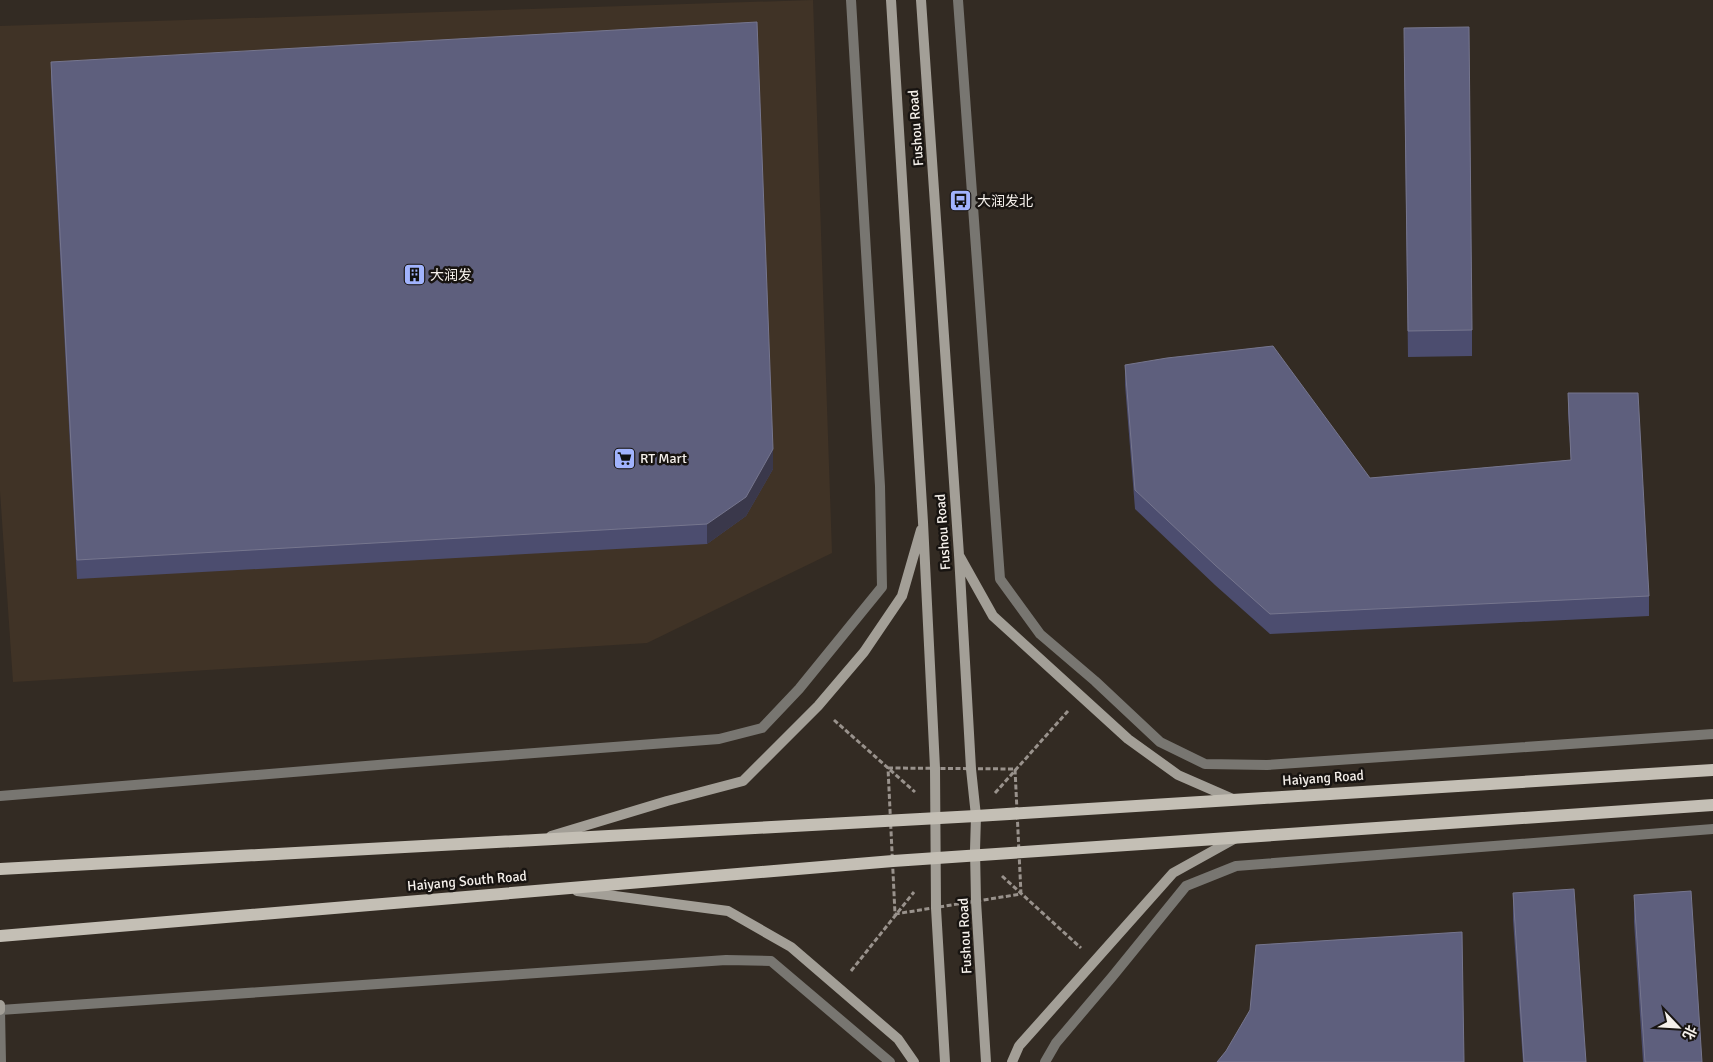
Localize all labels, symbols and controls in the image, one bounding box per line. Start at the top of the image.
street label: Fushou Road [905,89,927,167]
bus stop icon: 大润发北 [949,189,973,213]
place label: 大润发北 [977,193,1033,210]
building icon: 大润发 [402,263,426,287]
place label: 大润发 [430,267,472,284]
supermarket icon: RT Mart [612,446,636,470]
place label: RT Mart [640,450,687,467]
street label: Fushou Road [932,493,954,571]
street label: Haiyang Road [1282,767,1364,789]
street label: Haiyang South Road [406,867,528,895]
street label: Fushou Road [955,897,975,975]
north arrow [1653,1002,1703,1052]
text: 北 [1679,1022,1700,1042]

